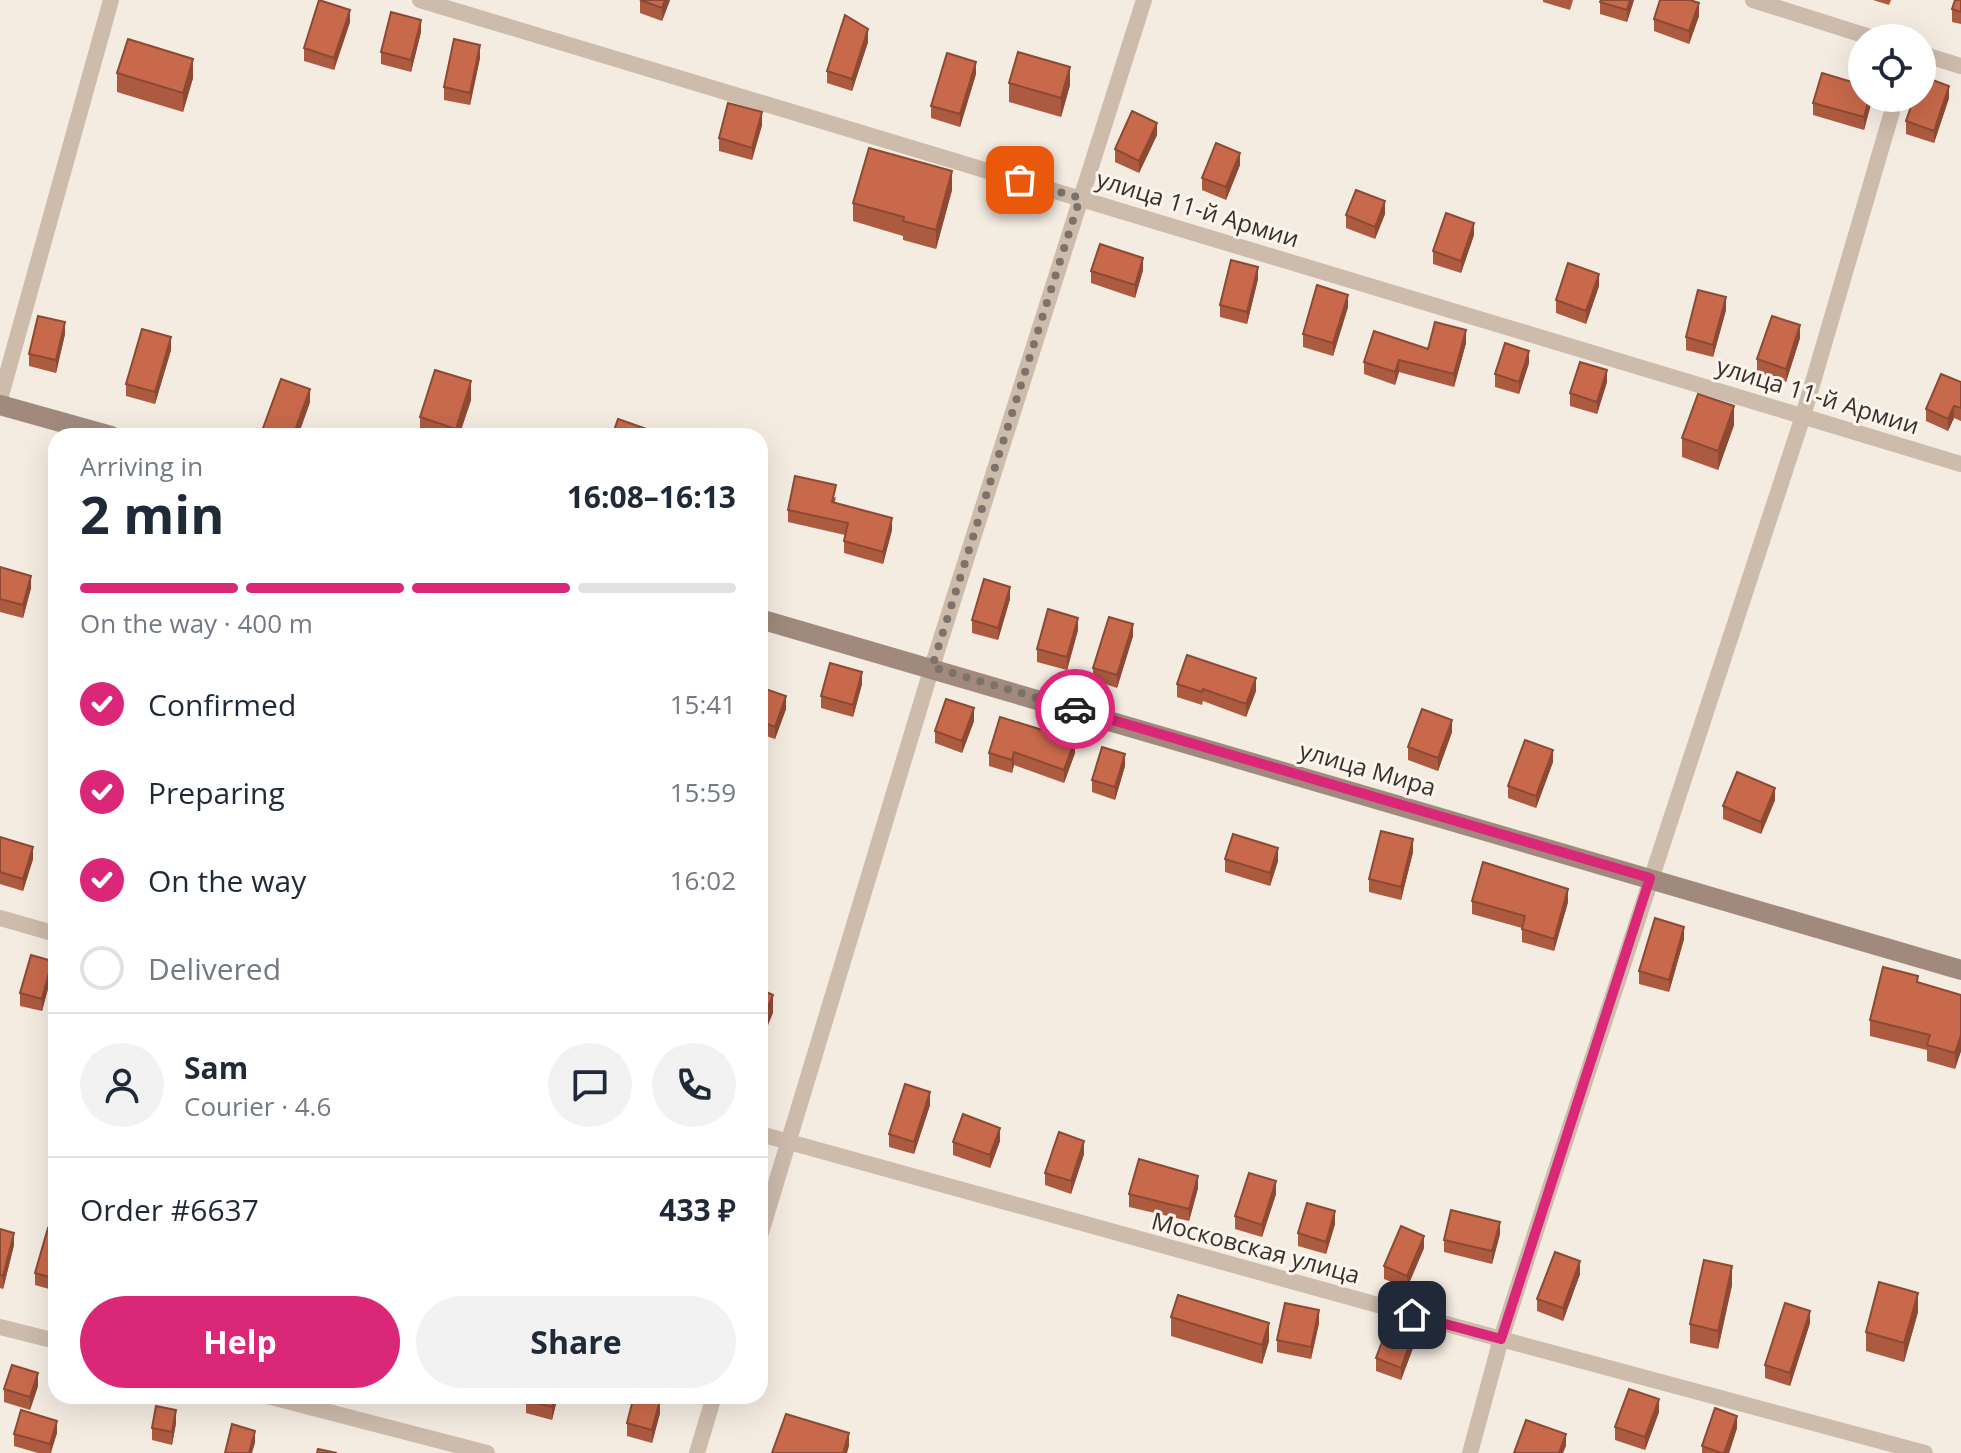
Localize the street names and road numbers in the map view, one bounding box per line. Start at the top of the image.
street label: улица 11-й Армии [1093,161,1303,255]
street label: улица 11-й Армии [1713,348,1923,442]
street label: улица Мира [1296,733,1440,803]
street label: Московская улица [1148,1203,1364,1291]

